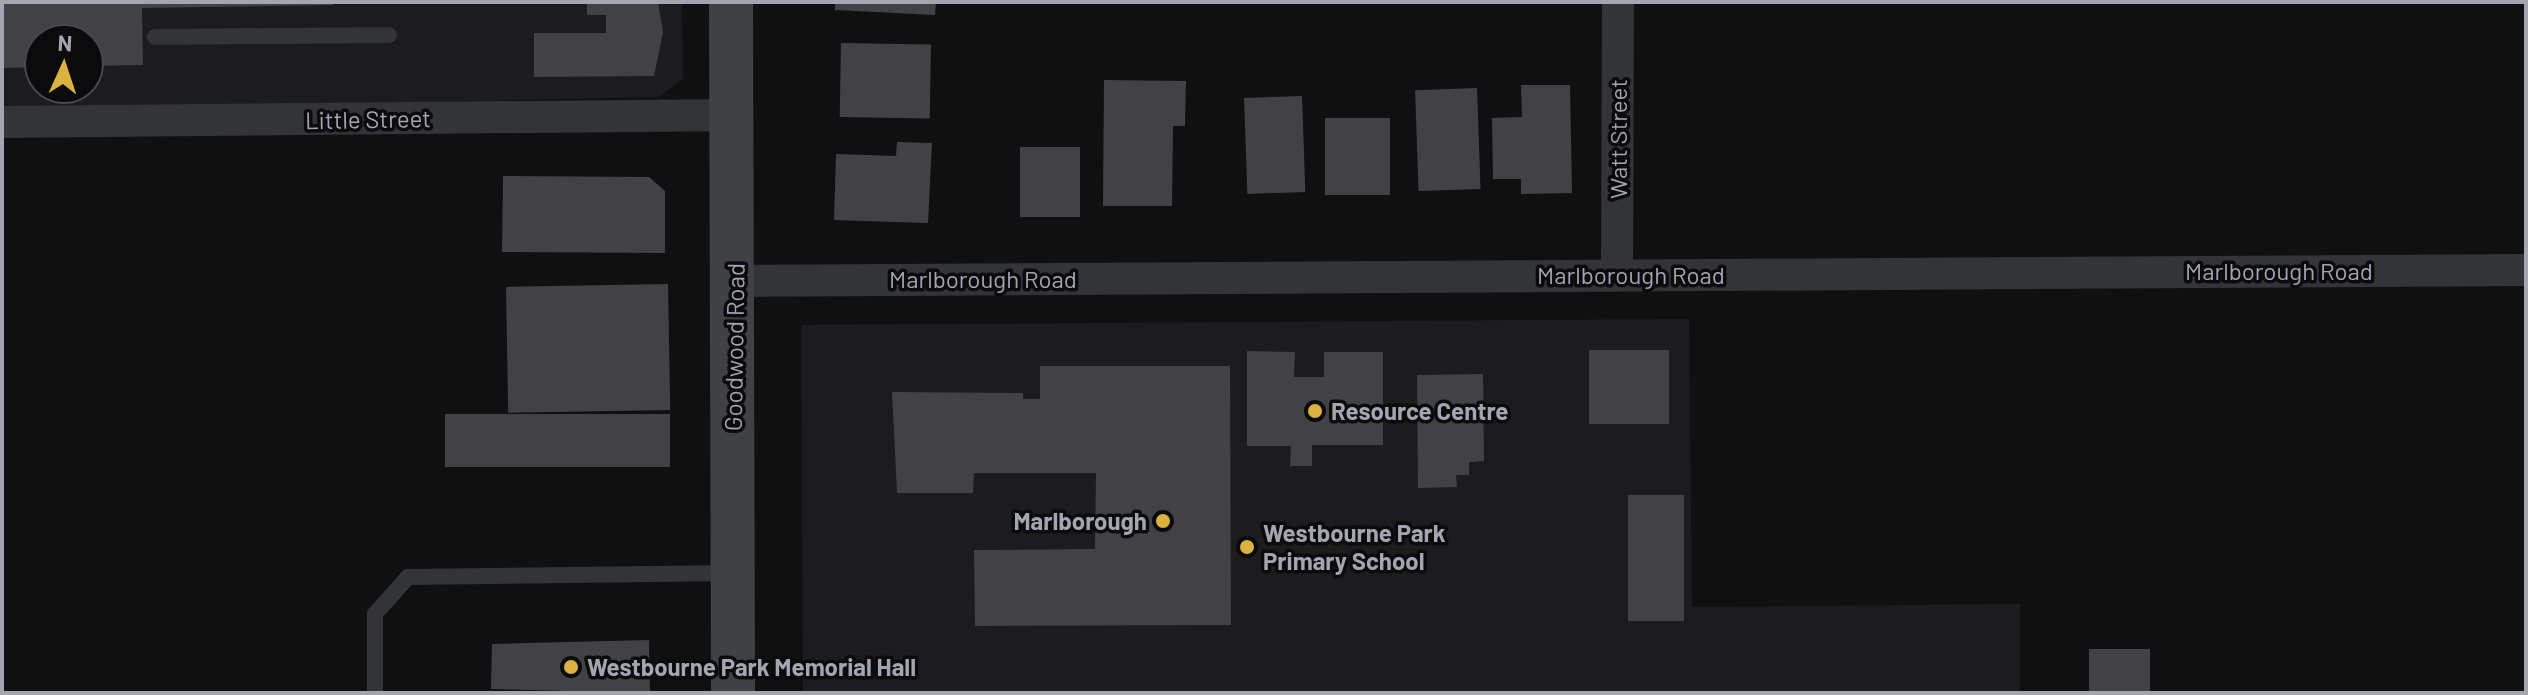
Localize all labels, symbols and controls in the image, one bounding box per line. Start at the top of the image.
north arrow [24,24,104,104]
text: N [57,29,73,55]
street label: Watt Street [1604,79,1632,199]
street label: Little Street [305,104,431,134]
street label: Marlborough Road [2185,257,2373,285]
street label: Marlborough Road [1537,261,1725,289]
street label: Goodwood Road [718,263,750,431]
street label: Marlborough Road [889,265,1077,293]
place label: Resource Centre [1331,397,1508,425]
marker: Resource Centre [1306,402,1324,420]
place label: Marlborough [1013,507,1147,535]
marker: Marlborough [1154,512,1172,530]
place label: Westbourne Park Primary School [1263,519,1446,575]
marker: Westbourne Park Primary School [1238,538,1256,556]
place label: Westbourne Park Memorial Hall [587,653,916,681]
marker: Westbourne Park Memorial Hall [562,658,580,676]

